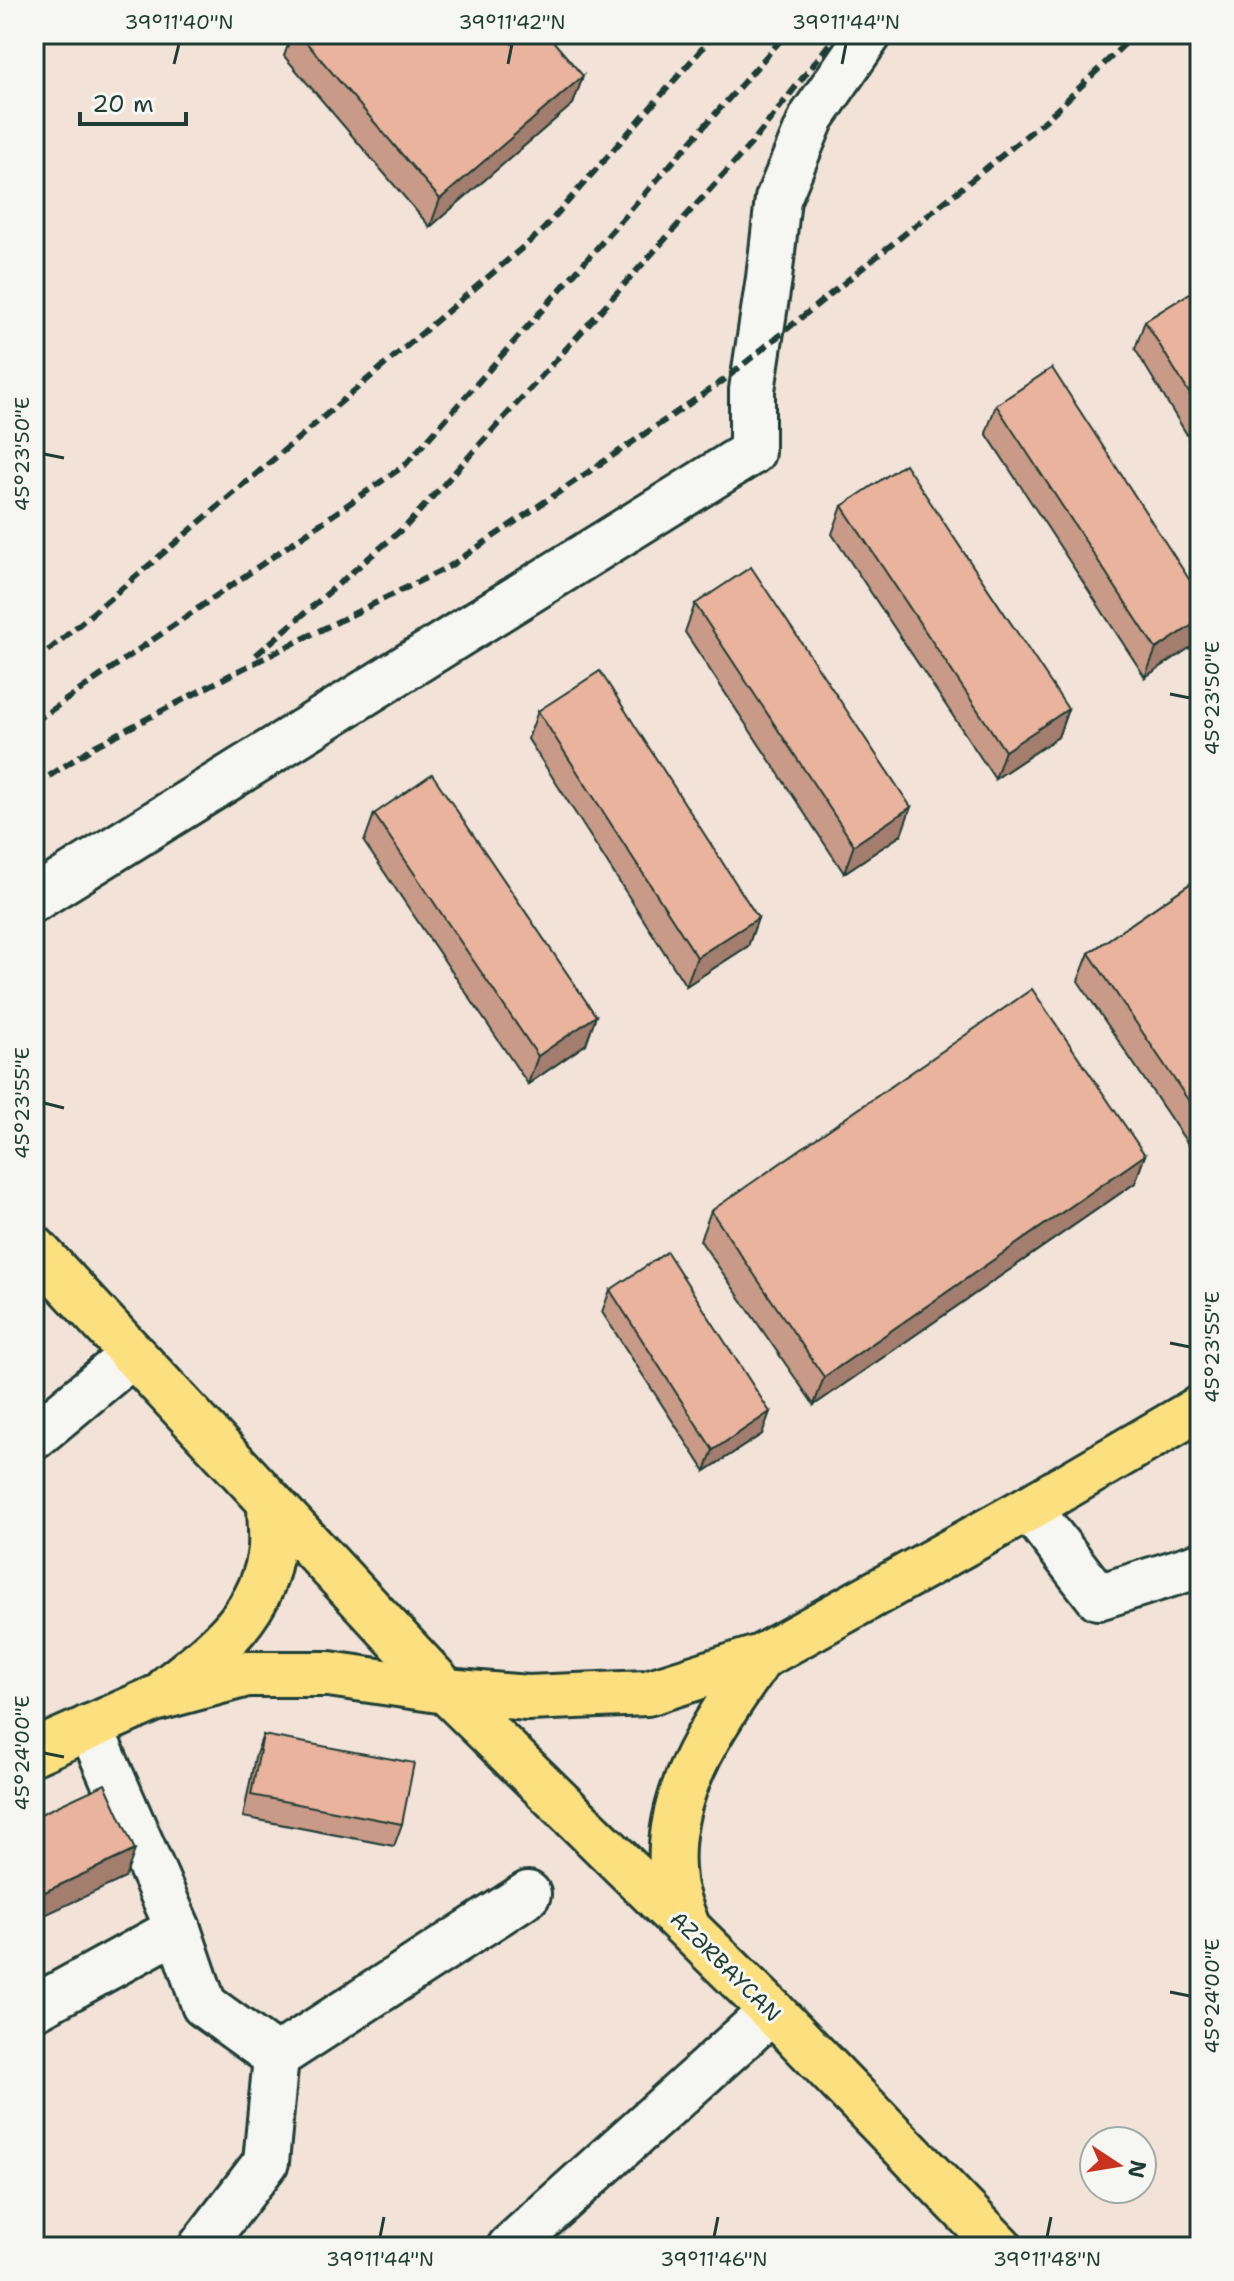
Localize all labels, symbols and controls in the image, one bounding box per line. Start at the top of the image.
text: 39°11'40"N [125,9,233,35]
text: 39°11'42"N [458,9,566,35]
text: 39°11'44"N [792,9,900,35]
scale bar [80,76,186,126]
text: 20 m [92,88,154,120]
text: 45°23'50"E [9,397,35,511]
text: 45°23'50"E [1199,641,1225,755]
text: 45°23'55"E [9,1047,35,1159]
text: 45°23'55"E [1199,1291,1225,1403]
text: 45°24'00"E [9,1695,35,1811]
street label: AZƏRBAYCAN [664,1905,787,2028]
text: 45°24'00"E [1199,1938,1225,2054]
north arrow [1078,2125,1158,2205]
text: N [1121,2158,1153,2181]
text: 39°11'44"N [326,2246,434,2272]
text: 39°11'46"N [660,2246,768,2272]
text: 39°11'48"N [993,2246,1101,2272]

